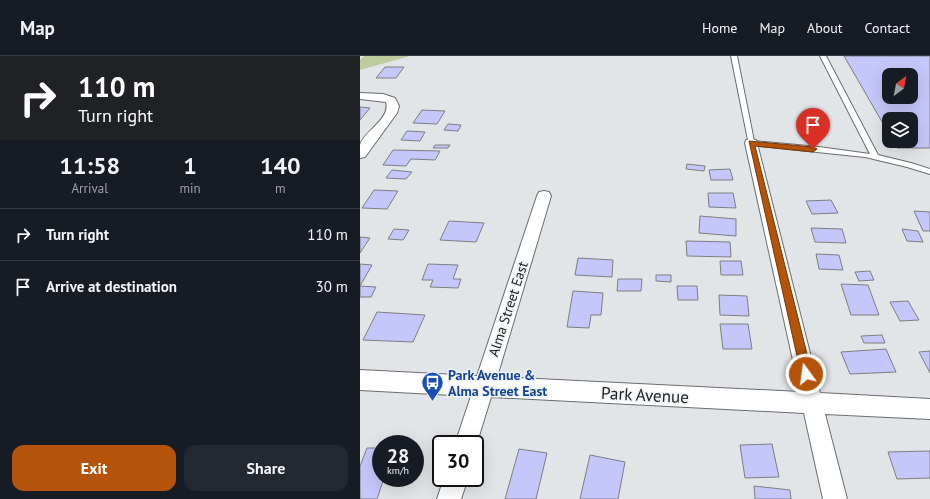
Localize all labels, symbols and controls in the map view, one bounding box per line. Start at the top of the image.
text: Map [20,16,55,40]
text: Home [702,19,737,37]
text: Map [759,19,785,37]
text: About [807,19,843,37]
text: Contact [865,19,910,37]
text: 110 m [78,68,155,105]
north arrow [882,68,918,104]
map controls [882,68,918,148]
icon: right [12,72,64,124]
text: Turn right [78,104,153,127]
pin [796,108,830,149]
button: layers [882,112,918,148]
icon: arrive [802,114,824,136]
text: 11:58 [59,150,120,181]
text: 1 [183,150,197,181]
text: 140 [260,150,301,181]
text: Arrival [72,180,108,197]
text: min [179,180,201,197]
text: m [275,180,286,197]
icon: right [12,224,34,246]
text: Turn right [46,225,109,244]
text: 110 m [307,225,348,244]
street label: Alma Street East [484,259,532,359]
icon: arrive [12,276,34,298]
text: Arrive at destination [46,277,177,296]
text: 30 m [315,277,348,296]
position arrow [785,353,827,395]
place label: Park Avenue & Alma Street East [448,366,547,400]
bus stop icon: Park Avenue & Alma Street East [420,370,446,403]
street label: Park Avenue [601,382,689,408]
speed limit sign: 30 [432,435,484,487]
text: 28 [387,443,409,469]
button: Exit [12,445,176,491]
button: Share [184,445,348,491]
text: km/h [387,464,409,477]

